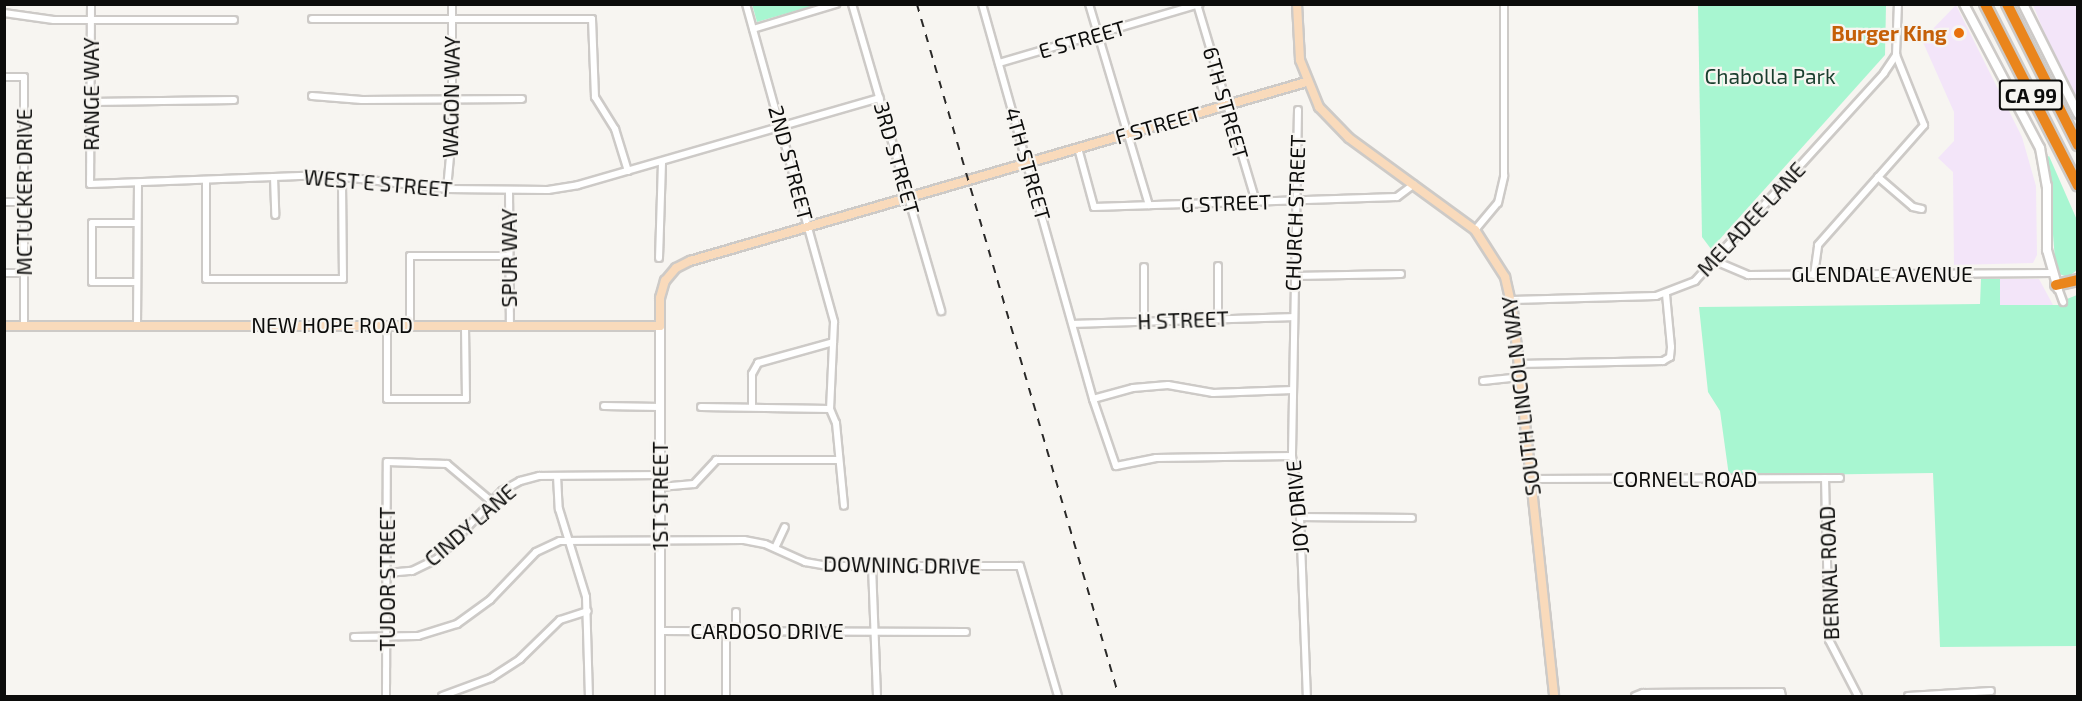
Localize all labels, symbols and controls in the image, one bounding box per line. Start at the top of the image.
street label: E STREET [1036,15,1128,63]
place label: Burger King [1831,20,1947,46]
marker: Burger King [1952,26,1966,40]
street label: WAGON WAY [437,36,465,158]
street label: RANGE WAY [78,37,104,151]
street label: 6TH STREET [1198,44,1254,162]
park label: Chabolla Park [1704,63,1836,89]
road number: CA 99 [1998,78,2064,112]
street label: 3RD STREET [869,99,925,217]
street label: F STREET [1112,101,1204,149]
street label: 2ND STREET [764,103,818,223]
street label: 4TH STREET [1000,105,1056,223]
street label: MCTUCKER DRIVE [11,108,37,276]
street label: CHURCH STREET [1280,134,1310,292]
street label: MELADEE LANE [1692,157,1810,281]
street label: WEST E STREET [302,164,454,202]
street label: G STREET [1180,189,1272,217]
street label: SPUR WAY [496,208,522,308]
street label: GLENDALE AVENUE [1791,261,1973,287]
street label: SOUTH LINCOLN WAY [1496,295,1546,497]
street label: H STREET [1137,306,1229,334]
street label: NEW HOPE ROAD [251,312,413,338]
street label: 1ST STREET [647,441,673,551]
street label: JOY DRIVE [1280,459,1314,555]
street label: CORNELL ROAD [1612,466,1758,492]
street label: CINDY LANE [419,478,521,572]
street label: BERNAL ROAD [1814,505,1844,641]
street label: TUDOR STREET [374,507,400,651]
street label: DOWNING DRIVE [823,551,981,579]
street label: CARDOSO DRIVE [690,618,844,644]

